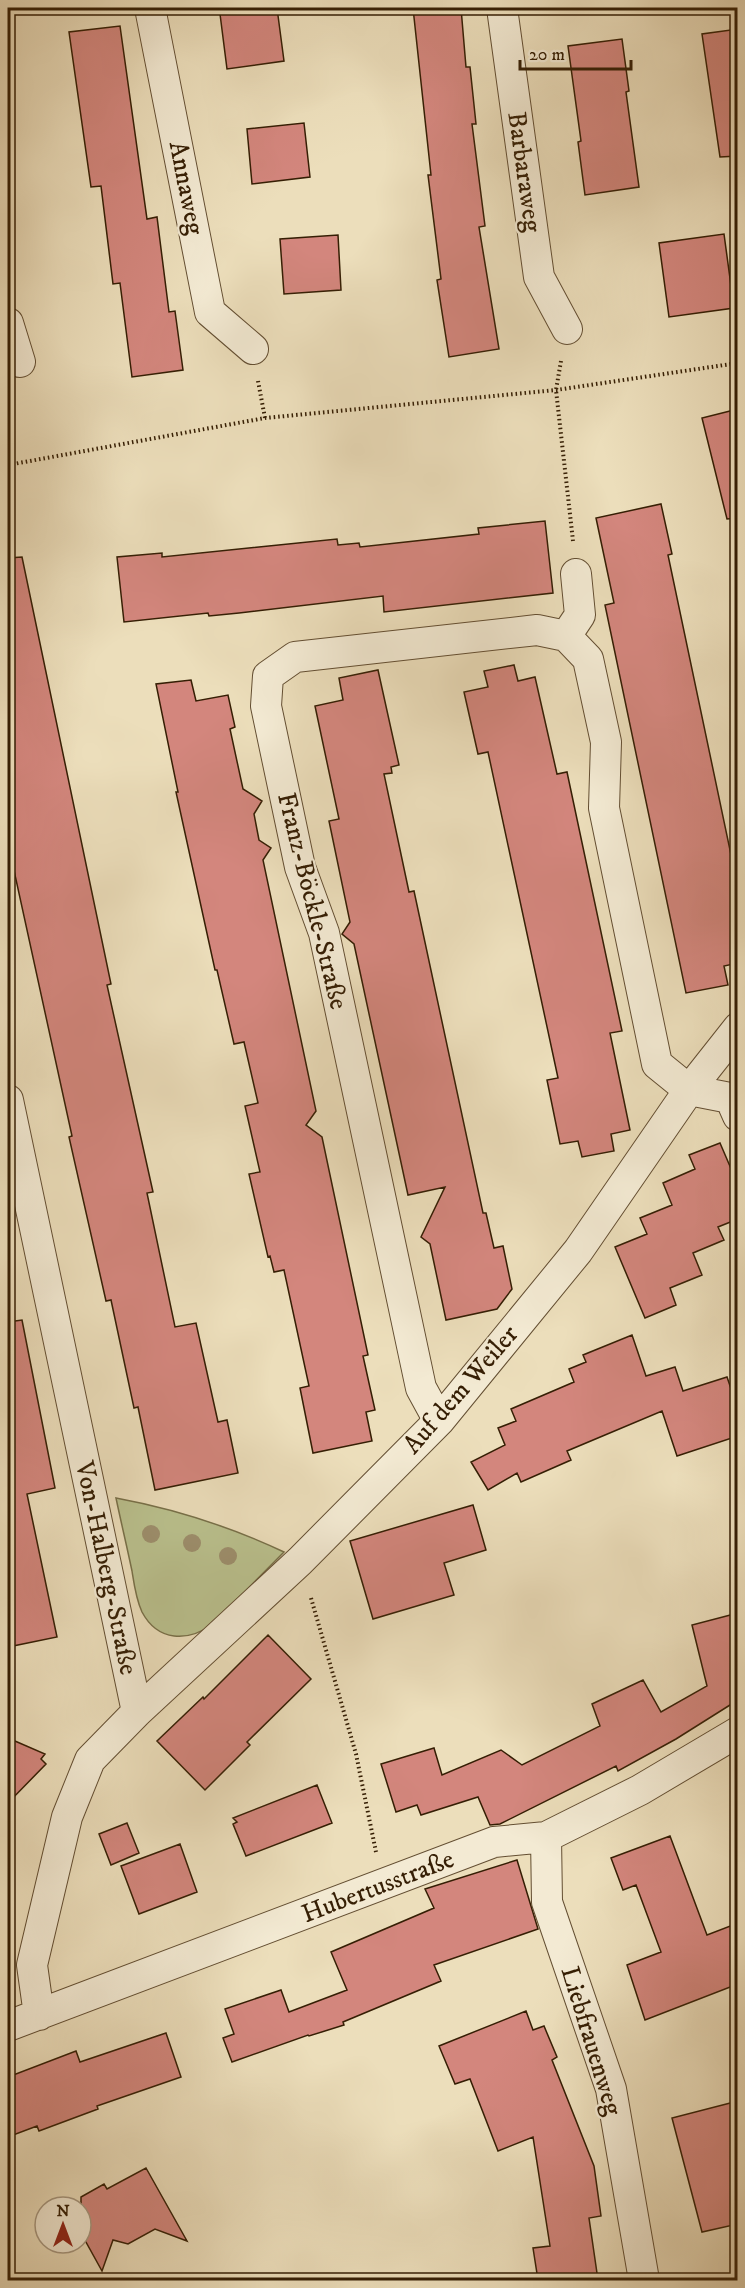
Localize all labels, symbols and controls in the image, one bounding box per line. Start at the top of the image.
scale bar [520,33,631,71]
text: 20 m [529,44,565,66]
street label: Barbaraweg [499,110,549,235]
street label: Annaweg [161,138,211,238]
street label: Franz-Böckle-Straße [269,789,355,1013]
street label: Auf dem Weiler [396,1319,526,1461]
street label: Von-Halberg-Straße [67,1457,145,1678]
street label: Hubertusstraße [297,1843,459,1931]
street label: Liebfrauenweg [553,1962,629,2120]
north arrow [33,2195,93,2255]
text: N [56,2201,70,2221]

